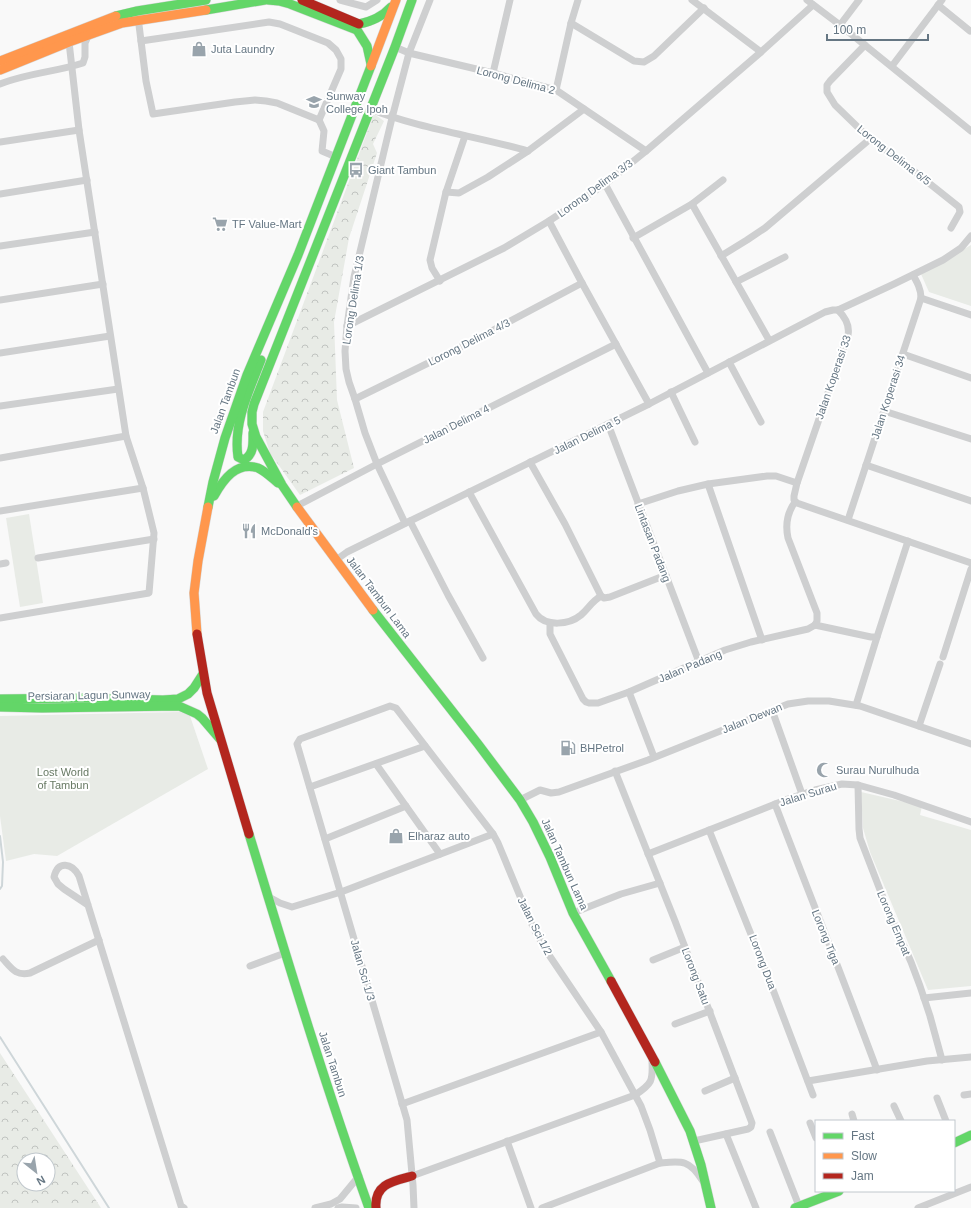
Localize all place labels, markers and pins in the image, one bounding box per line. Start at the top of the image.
shop icon: Juta Laundry [190,40,208,58]
place label: Juta Laundry [211,43,275,55]
place label: Sunway College Ipoh [326,90,388,115]
school or university icon: Sunway College Ipoh [305,93,323,111]
bus stop icon: Giant Tambun [347,161,365,179]
place label: Giant Tambun [368,164,436,176]
supermarket icon: TF Value-Mart [211,215,229,233]
place label: TF Value-Mart [232,218,301,230]
restaurant icon: McDonald's [240,522,258,540]
place label: McDonald's [261,525,319,537]
fuel station icon: BHPetrol [559,739,577,757]
place label: BHPetrol [580,742,624,754]
mosque icon: Surau Nurulhuda [815,761,833,779]
place label: Surau Nurulhuda [836,764,920,776]
shop icon: Elharaz auto [387,827,405,845]
place label: Elharaz auto [408,830,470,842]

